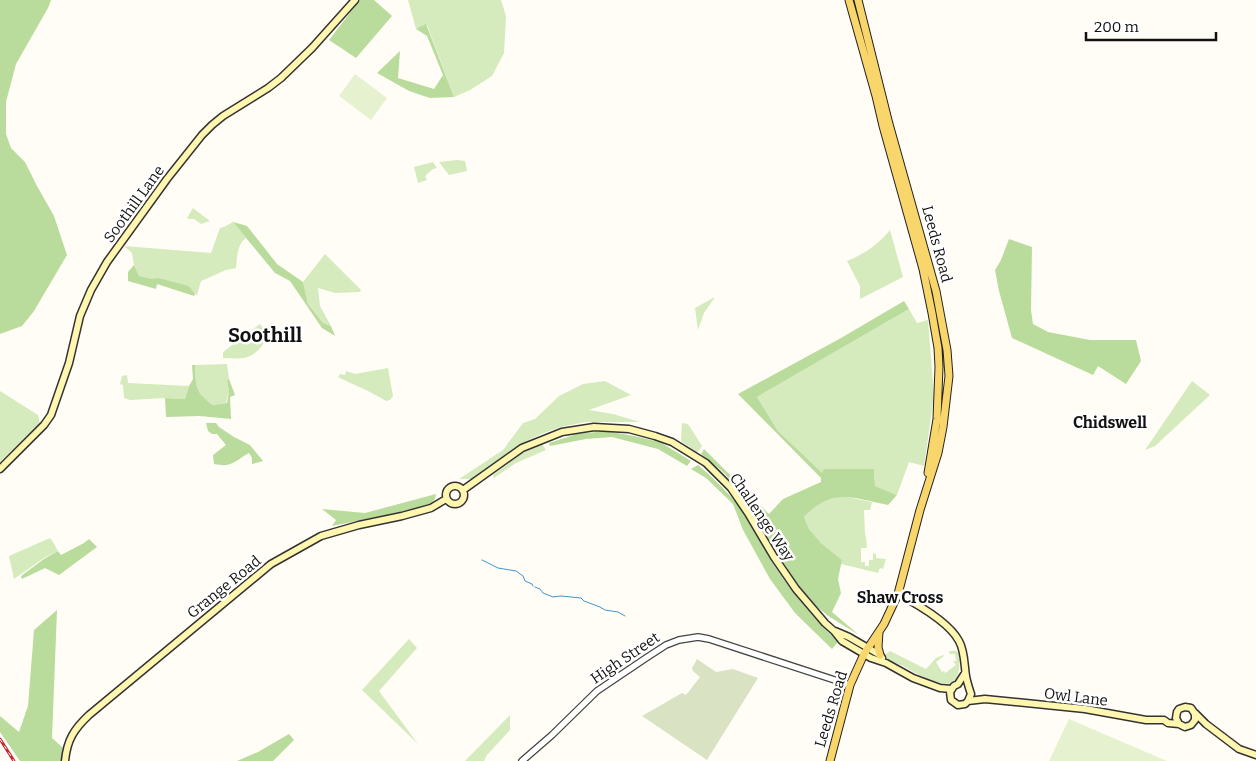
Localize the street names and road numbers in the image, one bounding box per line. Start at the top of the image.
street label: Soothill Lane [100,162,168,246]
street label: Leeds Road [918,204,956,285]
street label: Challenge Way [726,470,798,564]
street label: Grange Road [184,552,265,622]
street label: High Street [587,628,663,688]
street label: Leeds Road [811,669,851,749]
street label: Owl Lane [1043,684,1109,710]

